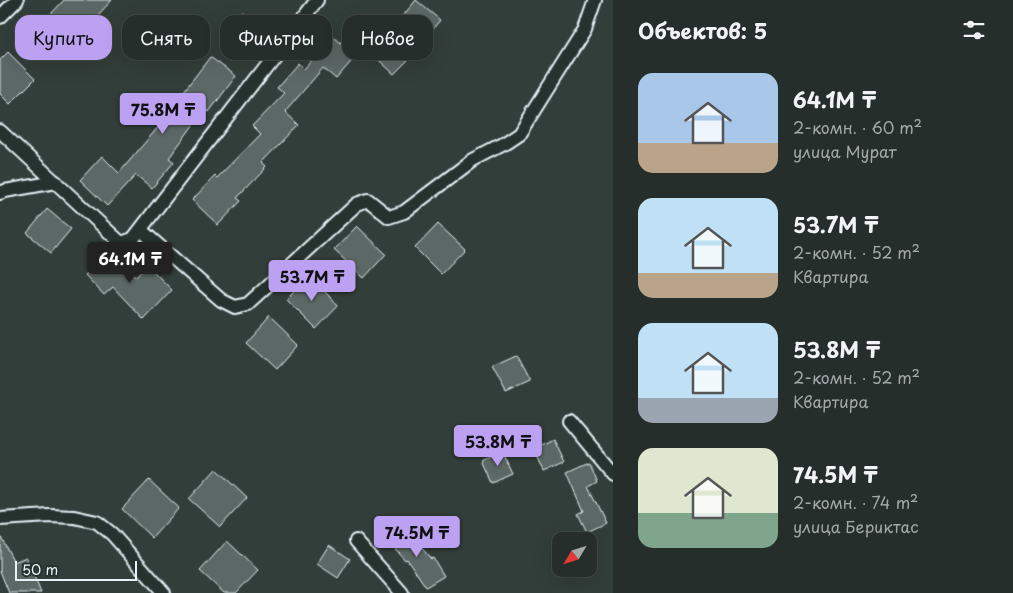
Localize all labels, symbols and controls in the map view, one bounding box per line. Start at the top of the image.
text: Объектов: 5 [638,14,767,46]
chip: Купить [15,15,112,60]
chip: Снять [122,15,210,60]
chip: Фильтры [220,15,332,60]
chip: Новое [342,15,433,60]
icon: filters [960,16,988,44]
text: 64.1M ₸ [793,83,876,115]
pin: 75.8M ₸ [117,92,209,135]
icon: home [678,93,738,153]
text: 75.8M ₸ [131,97,195,121]
text: 2-комн. · 60 m² [793,115,922,139]
text: улица Мурат [793,139,897,163]
text: 53.7M ₸ [793,208,878,240]
icon: home [678,218,738,278]
text: 2-комн. · 52 m² [793,240,920,264]
pin: 64.1M ₸ [84,242,176,284]
text: 64.1M ₸ [98,246,162,270]
pin: 53.7M ₸ [266,260,358,302]
text: 53.7M ₸ [279,264,345,288]
text: Квартира [793,264,868,288]
text: 53.8M ₸ [793,333,880,365]
icon: home [678,343,738,403]
text: 2-комн. · 52 m² [793,365,920,389]
text: Квартира [793,389,868,413]
pin: 53.8M ₸ [452,424,544,467]
text: 53.8M ₸ [465,429,531,453]
text: 74.5M ₸ [793,458,877,490]
icon: home [678,468,738,528]
text: 2-комн. · 74 m² [793,490,918,514]
text: улица Бериктас [793,514,919,538]
pin: 74.5M ₸ [371,516,463,558]
text: 74.5M ₸ [385,520,449,544]
north arrow [552,532,598,578]
map controls [552,532,597,577]
scale bar [15,558,138,581]
text: 50 m [22,559,58,580]

